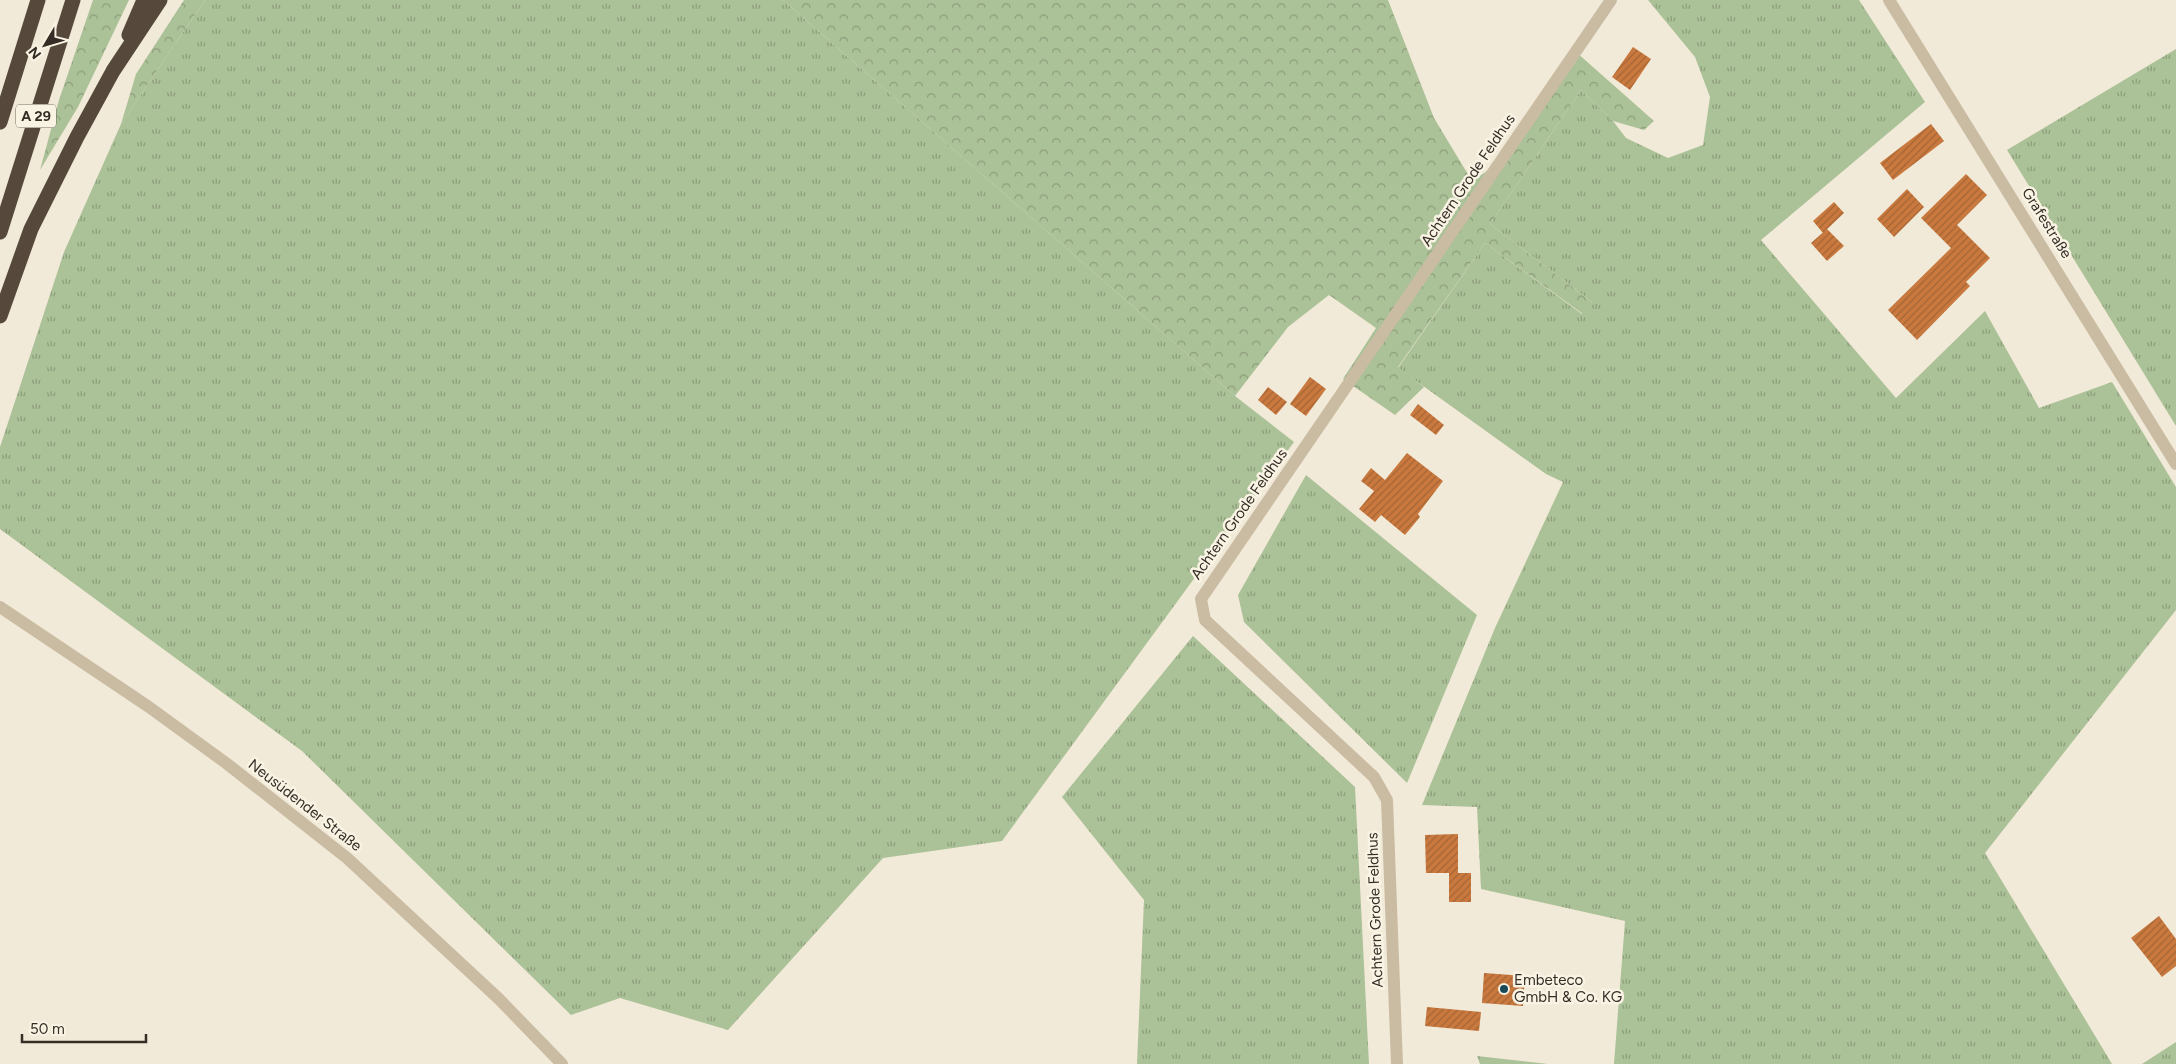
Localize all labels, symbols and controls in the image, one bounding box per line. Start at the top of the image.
north arrow [20,20,70,70]
text: N [25,43,45,62]
road number: A 29 [16,104,56,128]
street label: Achtern Grode Feldhus [1417,111,1519,249]
street label: Grafestraße [2018,184,2076,262]
street label: Achtern Grode Feldhus [1187,445,1291,583]
street label: Neusüdender Straße [245,755,365,855]
street label: Achtern Grode Feldhus [1363,832,1387,988]
place label: Embeteco GmbH & Co. KG [1514,971,1622,1006]
marker: Embeteco GmbH & Co. KG [1498,983,1510,995]
scale bar [22,1012,146,1044]
text: 50 m [30,1020,65,1038]

